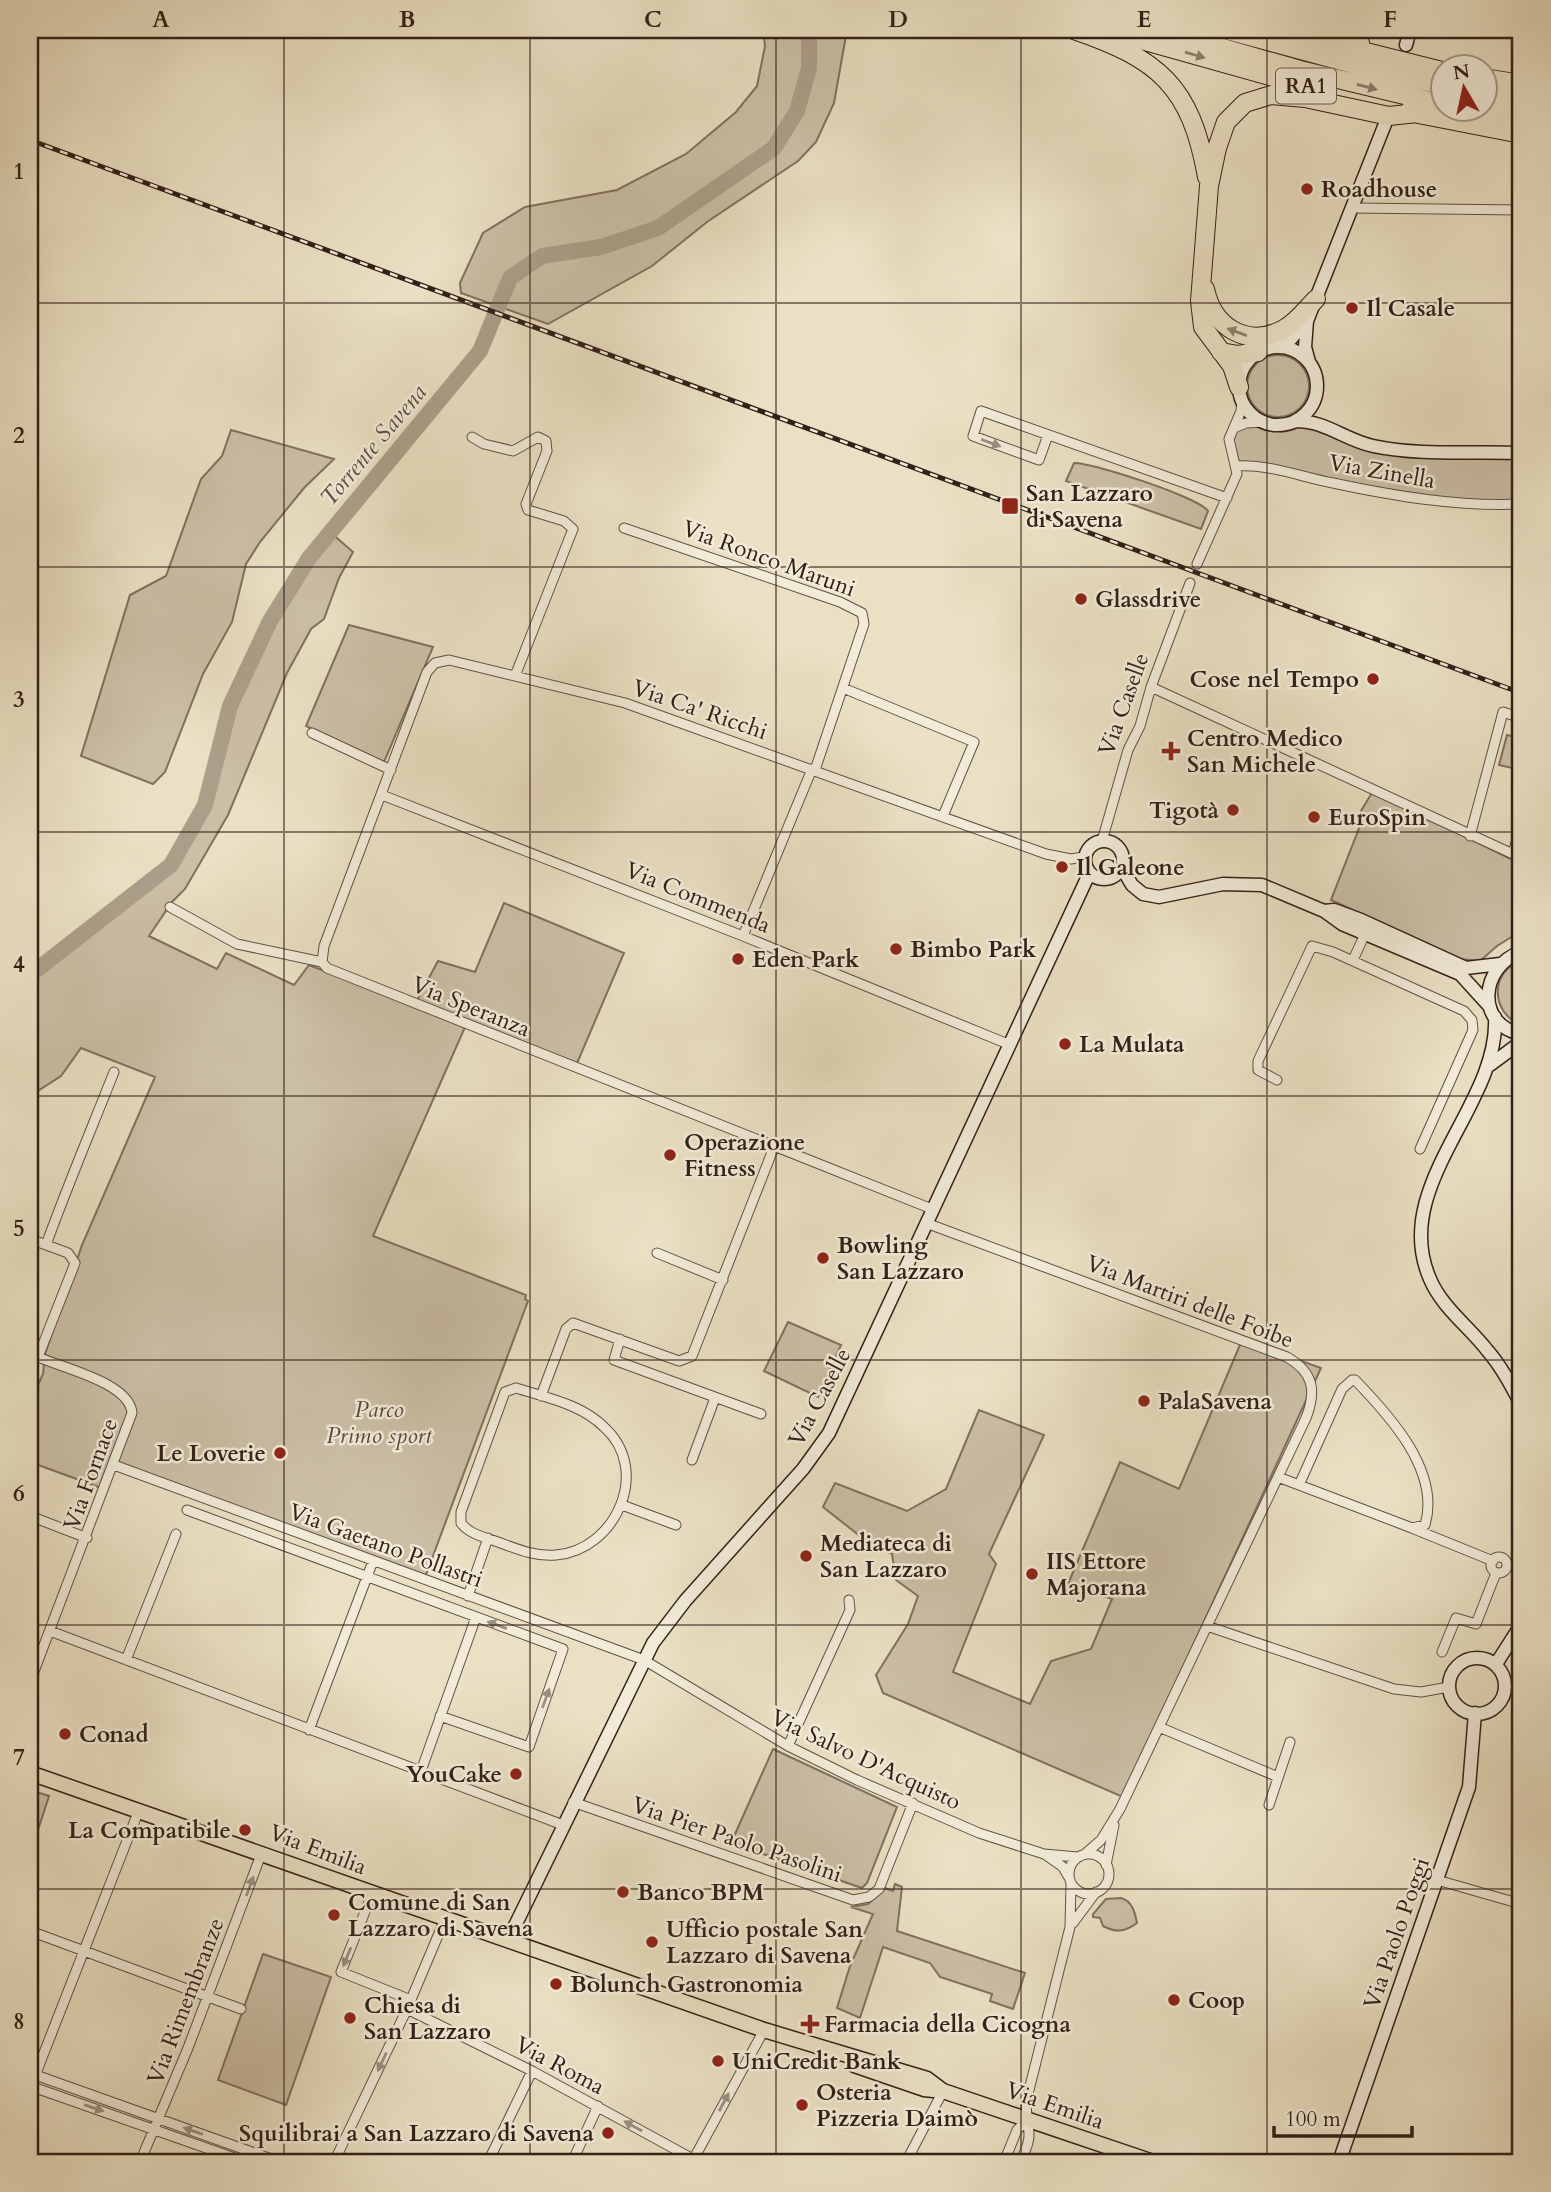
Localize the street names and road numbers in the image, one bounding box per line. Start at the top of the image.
road number: RA1 [1276,68,1336,104]
street label: Via Zinella [1326,447,1438,496]
street label: Via Ronco Maruni [678,513,860,604]
street label: Via Caselle [1091,648,1156,760]
street label: Via Ca' Ricchi [628,672,771,747]
street label: Via Commenda [621,854,775,941]
street label: Via Speranza [407,969,535,1044]
street label: Via Martiri delle Foibe [1082,1248,1298,1355]
street label: Via Caselle [781,1343,858,1452]
street label: Via Fornace [56,1414,125,1535]
street label: Via Gaetano Pollastri [284,1496,487,1595]
street label: Via Salvo D'Acquisto [766,1702,966,1817]
street label: Via Pier Paolo Pasolini [628,1789,846,1890]
street label: Via Emilia [265,1817,371,1882]
street label: Via Paolo Poggi [1356,1853,1437,2013]
street label: Via Rimembranze [140,1914,231,2089]
street label: Via Roma [510,2029,610,2102]
street label: Via Emilia [1002,2074,1108,2137]

